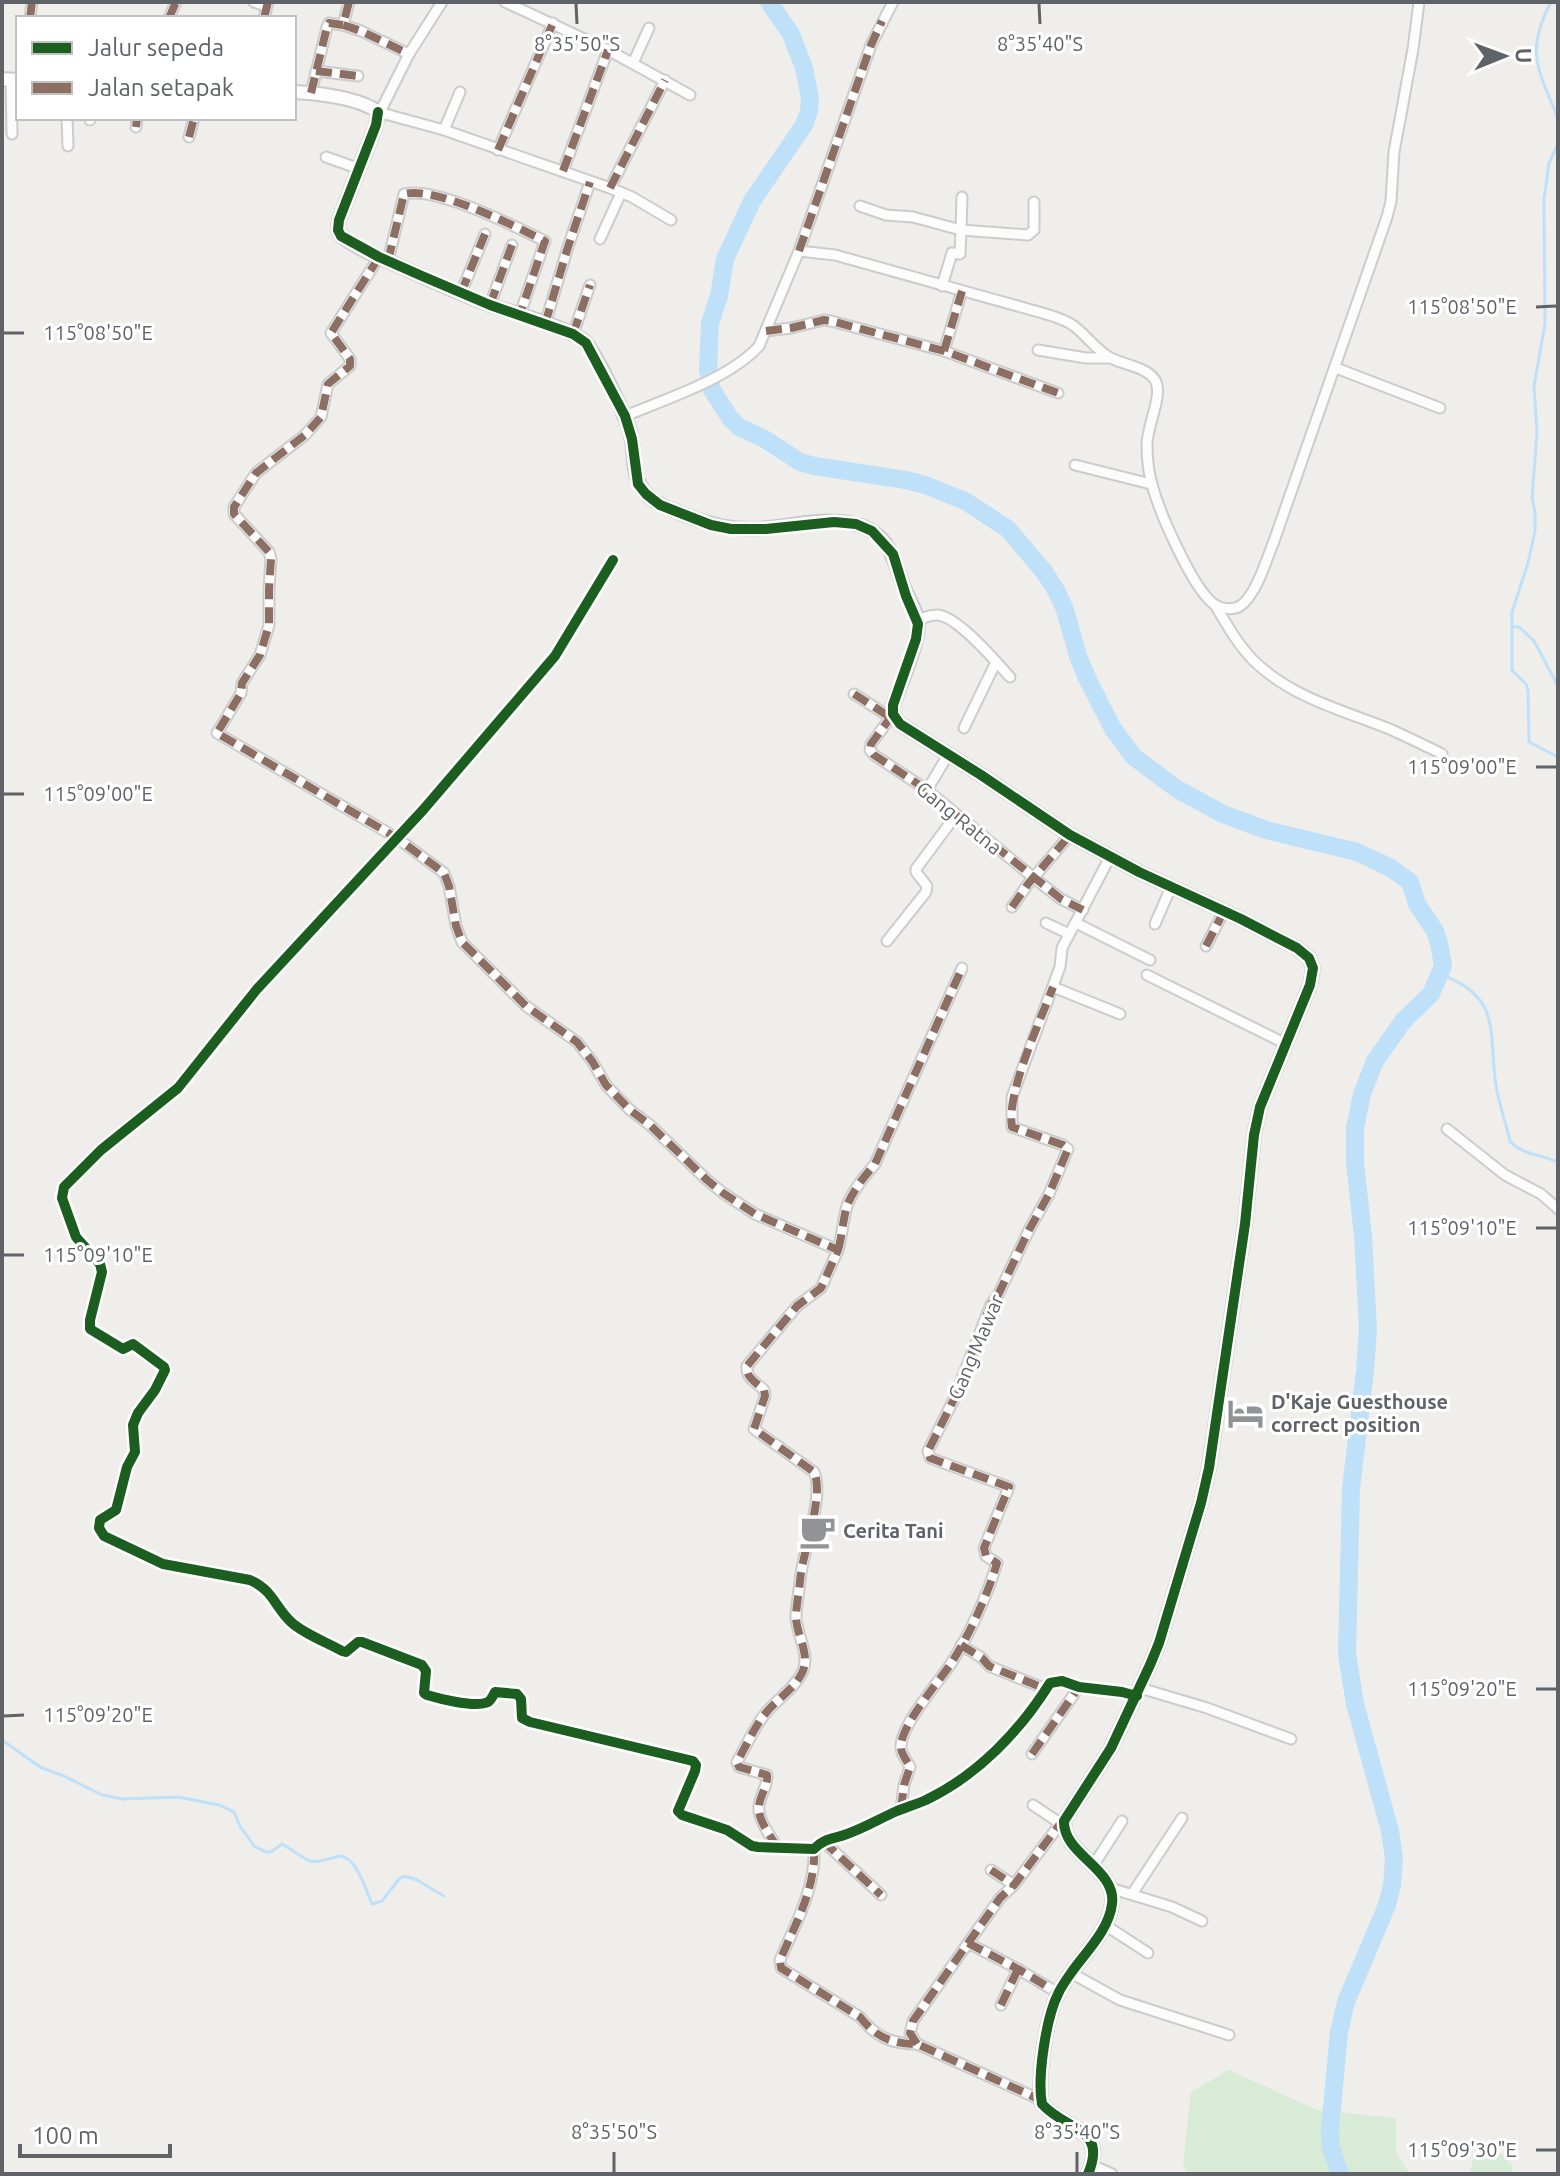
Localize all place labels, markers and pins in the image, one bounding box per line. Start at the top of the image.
place label: D'Kaje Guesthouse correct position [1271,1390,1448,1436]
hotel icon: D'Kaje Guesthouse correct position [1226,1394,1264,1432]
cafe icon: Cerita Tani [798,1512,836,1550]
place label: Cerita Tani [843,1519,944,1542]

